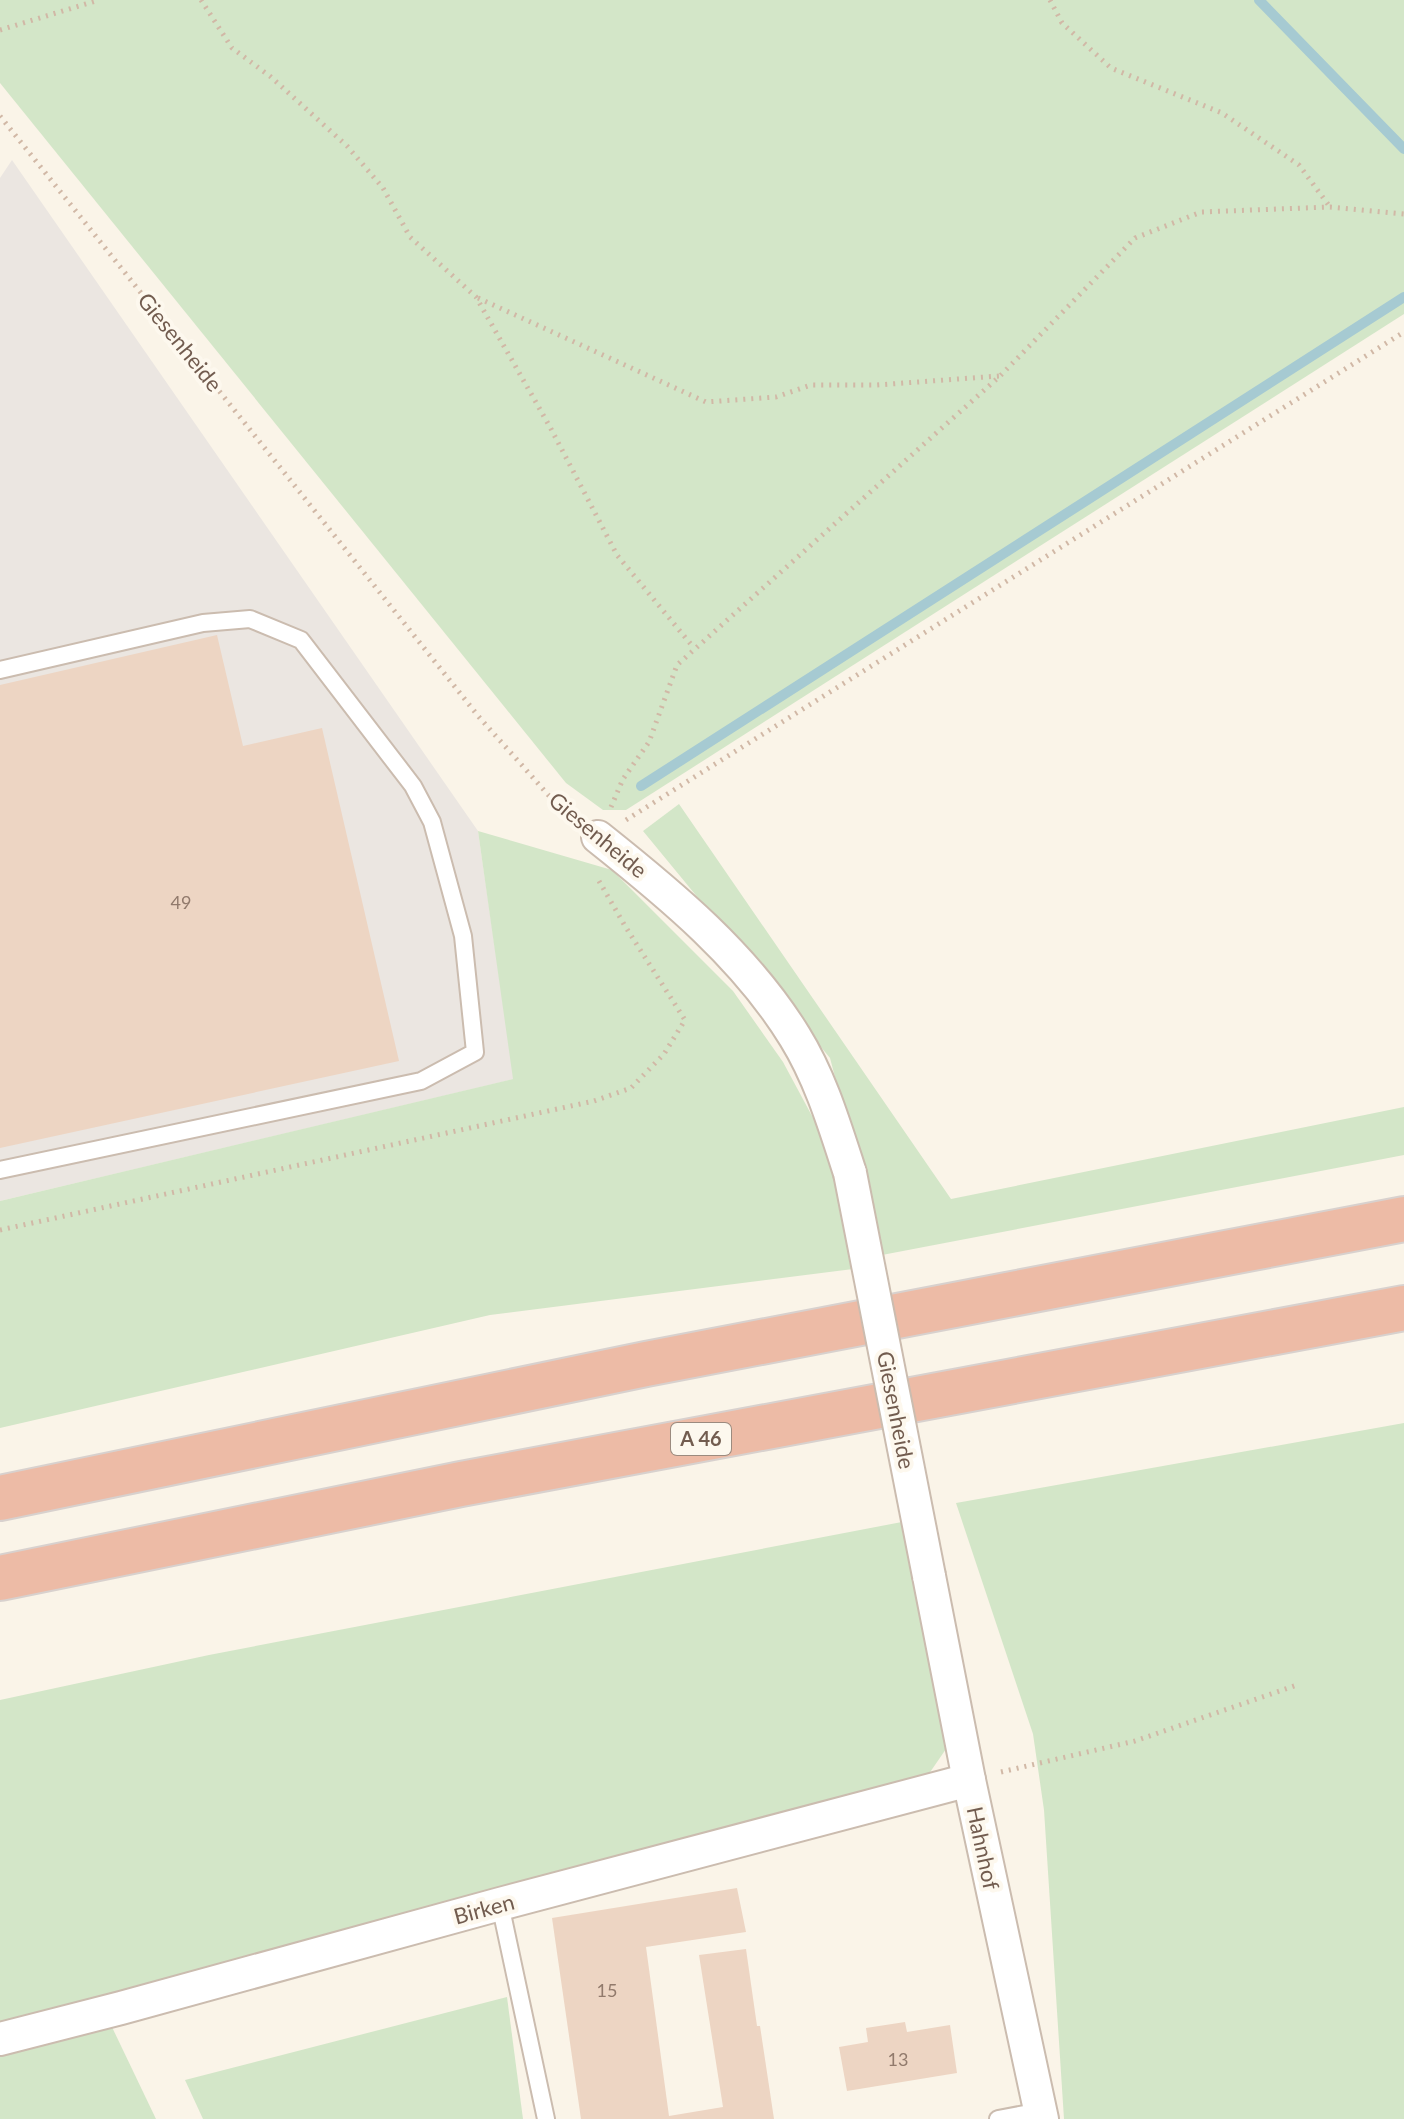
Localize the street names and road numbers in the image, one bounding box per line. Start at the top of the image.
street label: Giesenheide [132,287,228,397]
street label: Giesenheide [544,786,653,883]
street label: Giesenheide [872,1349,921,1471]
road number: A 46 [671,1423,731,1455]
street label: Hahnhof [962,1804,1006,1892]
street label: Birken [451,1887,517,1930]

